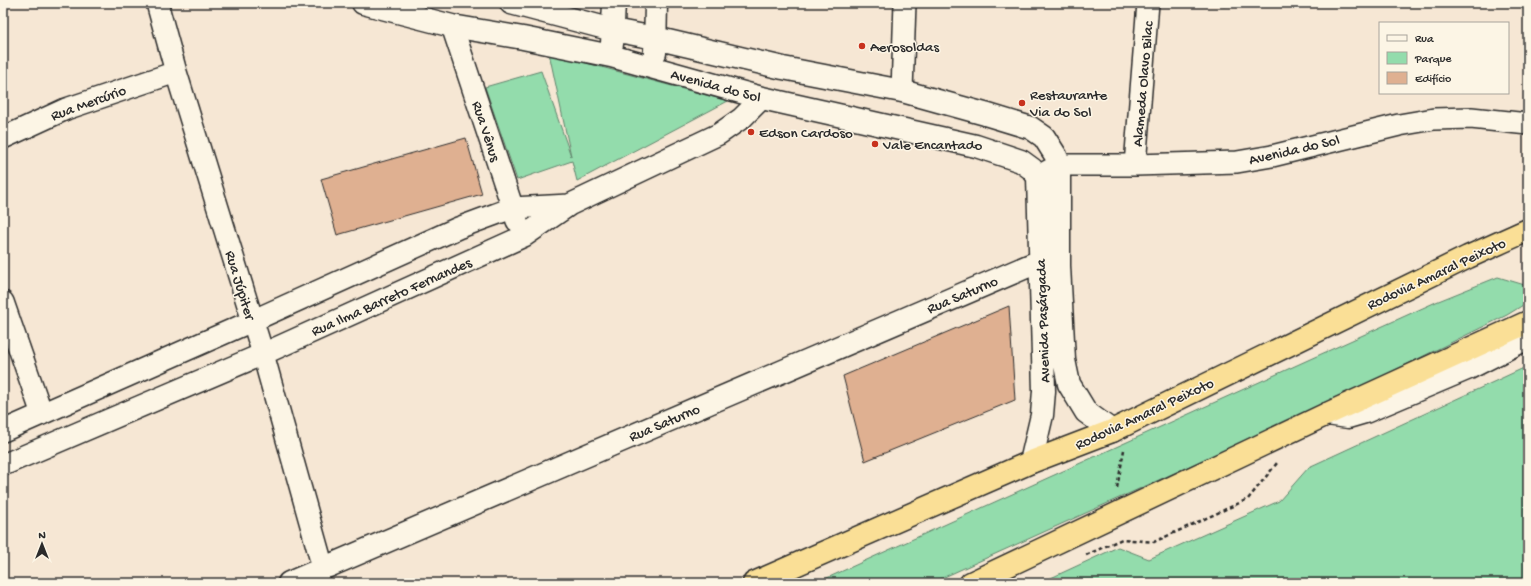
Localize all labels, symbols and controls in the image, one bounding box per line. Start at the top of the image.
street label: Alameda Olavo Bilac [1130,20,1159,148]
legend [1379,22,1509,94]
text: Rua [1415,33,1434,47]
place label: Aerosoldas [870,39,939,57]
marker: Aerosoldas [857,41,867,51]
text: Parque [1414,53,1452,67]
street label: Avenida do Sol [669,66,762,108]
text: Edifício [1415,73,1451,87]
street label: Rua Mercúrio [49,82,129,126]
place label: Restaurante Via do Sol [1029,87,1107,122]
marker: Restaurante Via do Sol [1017,98,1027,108]
street label: Rua Vênus [467,99,503,165]
place label: Edson Cardoso [759,125,853,143]
marker: Edson Cardoso [746,127,756,137]
street label: Avenida do Sol [1247,132,1342,170]
place label: Vale Encantado [882,137,983,155]
marker: Vale Encantado [870,139,880,149]
street label: Rodovia Amaral Peixoto [1365,235,1509,315]
street label: Rua Júpiter [220,249,259,324]
street label: Rua Ilma Barreto Fernandes [309,254,475,341]
street label: Avenida Pasárgada [1033,258,1055,383]
street label: Rua Saturno [925,273,1001,319]
street label: Rodovia Amaral Peixoto [1073,375,1217,455]
street label: Rua Saturno [627,401,703,447]
north arrow [22,524,62,564]
text: N [38,530,46,542]

